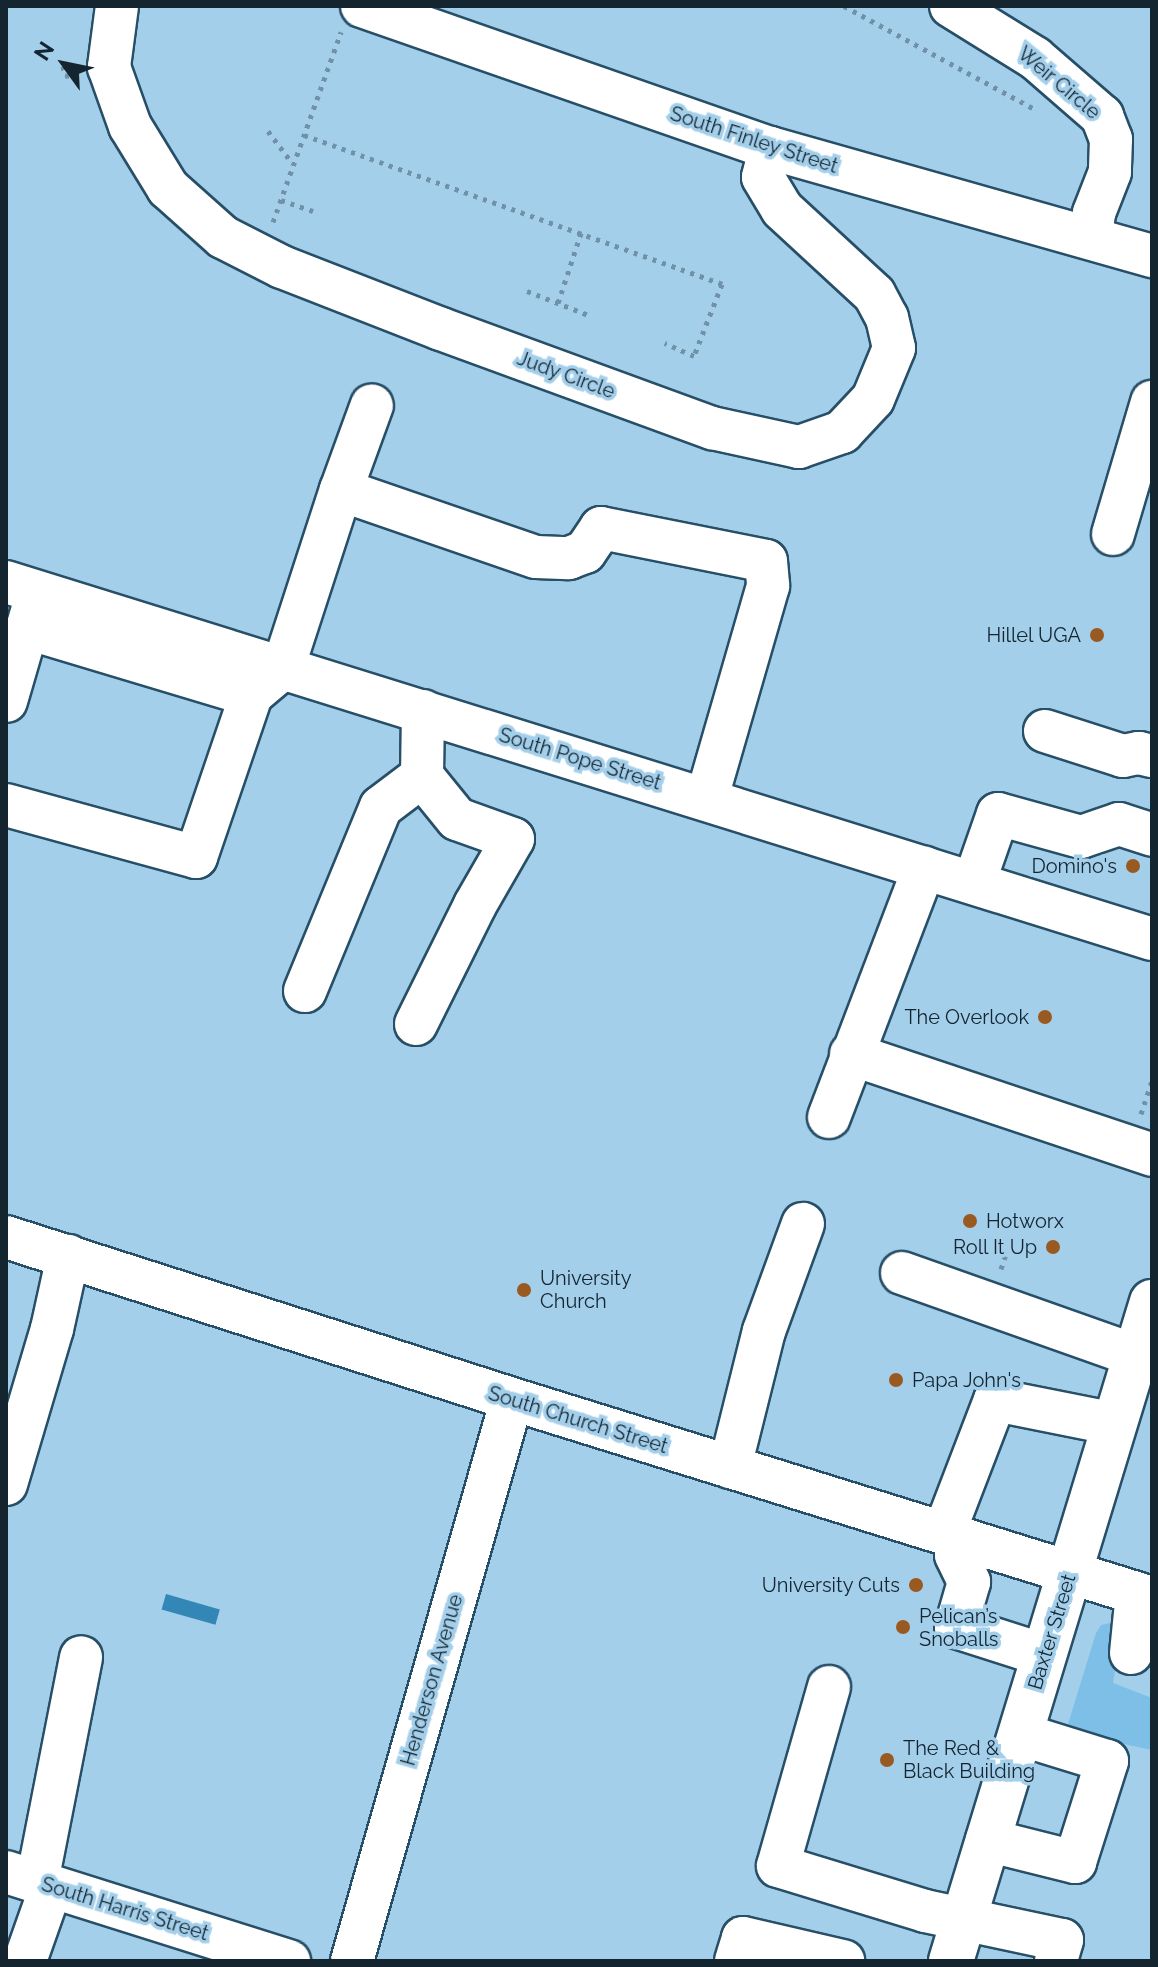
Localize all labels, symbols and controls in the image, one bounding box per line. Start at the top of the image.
north arrow [24,24,104,104]
text: N [28,37,59,65]
street label: Weir Circle [1013,41,1105,125]
street label: South Finley Street [667,101,841,179]
street label: Judy Circle [514,346,618,404]
place label: Hillel UGA [986,623,1081,647]
marker: Hillel UGA [1088,626,1106,644]
street label: South Pope Street [496,723,664,795]
place label: Domino's [1031,854,1117,878]
marker: Domino's [1124,857,1142,875]
place label: The Overlook [904,1005,1029,1029]
marker: The Overlook [1036,1008,1054,1026]
place label: Hotworx [986,1209,1064,1233]
marker: Hotworx [961,1212,979,1230]
place label: Roll It Up [952,1235,1037,1259]
marker: Roll It Up [1044,1238,1062,1256]
place label: University Church [540,1266,632,1313]
marker: University Church [515,1281,533,1299]
place label: Papa John's [912,1368,1021,1392]
marker: Papa John's [887,1371,905,1389]
street label: South Church Street [485,1381,671,1459]
street label: Baxter Street [1023,1571,1081,1693]
place label: University Cuts [761,1573,900,1597]
marker: University Cuts [907,1576,925,1594]
street label: Henderson Avenue [396,1591,468,1769]
place label: Pelican’s Snoballs [919,1604,998,1651]
marker: Pelican’s Snoballs [894,1618,912,1636]
place label: The Red & Black Building [903,1736,1035,1783]
marker: The Red & Black Building [878,1751,896,1769]
street label: South Harris Street [39,1872,211,1946]

